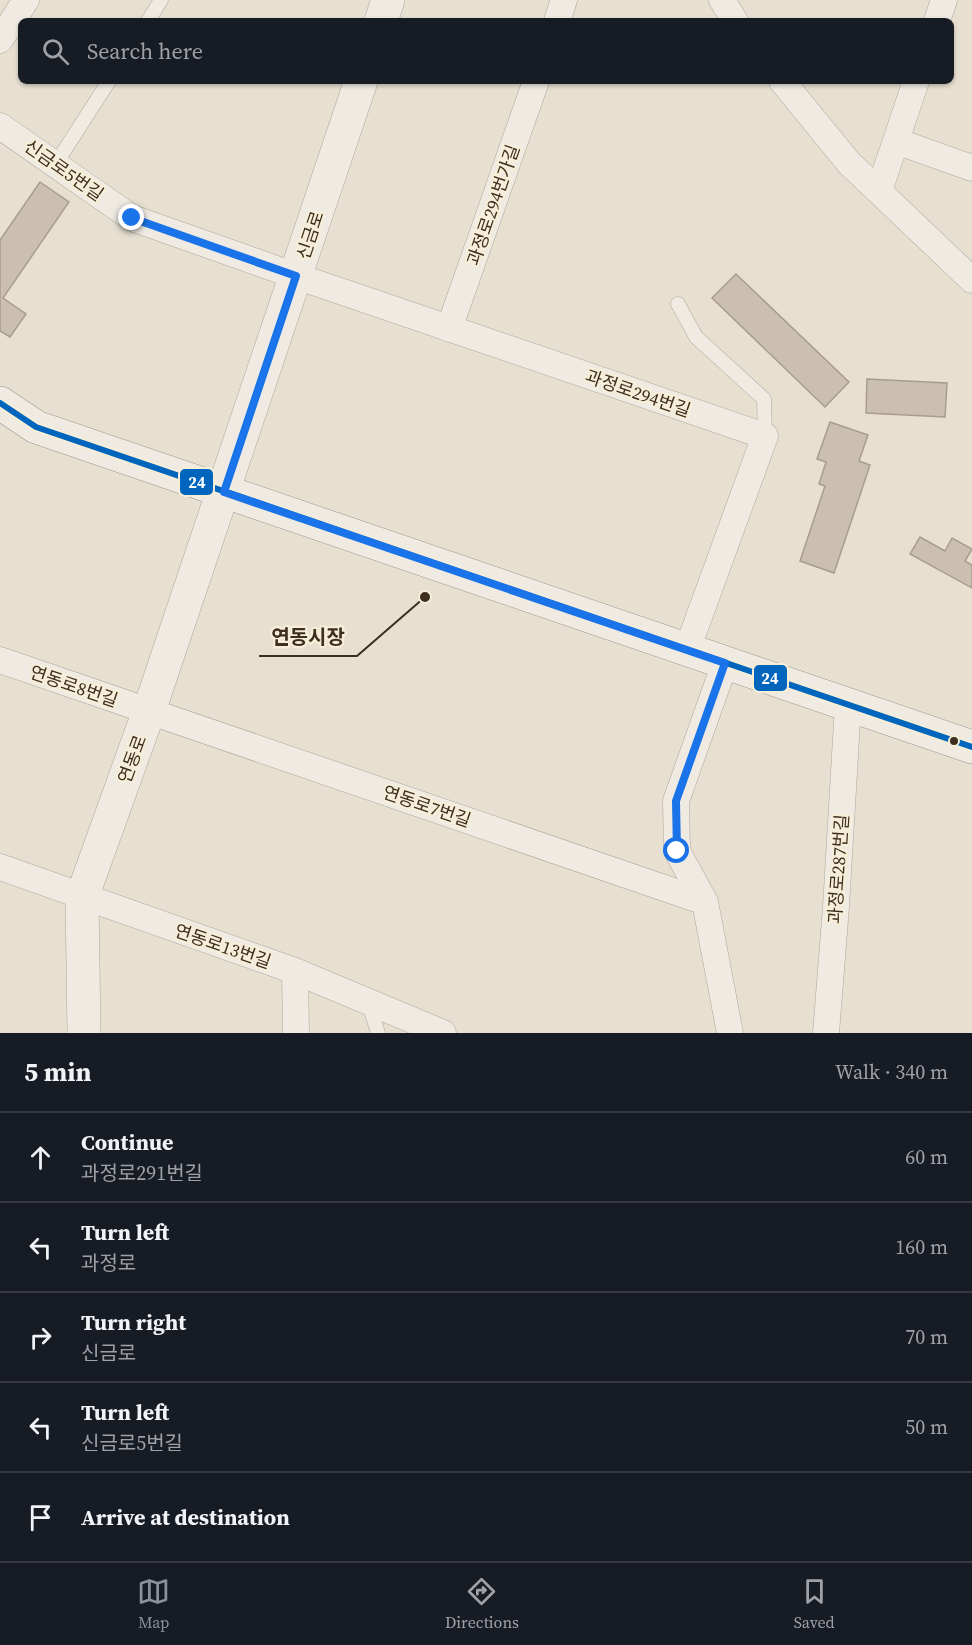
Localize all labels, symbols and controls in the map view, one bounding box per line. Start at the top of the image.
search box [18,18,954,84]
icon: search [39,35,72,68]
text: Search here [87,36,203,66]
street label: 신금로5번길 [19,133,109,207]
street label: 과정로294번가길 [461,141,525,269]
route end [118,204,144,230]
street label: 신금로 [290,208,330,262]
street label: 과정로294번길 [582,363,694,423]
line badge: 24 [179,468,214,496]
text: 24 [188,471,206,493]
callout: 연동시장 [259,618,357,656]
text: 연동시장 [271,623,345,651]
street label: 연동로8번길 [27,659,121,713]
line badge: 24 [753,664,788,692]
text: 24 [761,667,779,689]
street label: 연동로 [112,731,152,787]
unlabelled marker [948,735,960,747]
street label: 연동로7번길 [380,779,474,833]
street label: 과정로287번길 [822,813,854,925]
route start [663,837,689,863]
street label: 연동로13번길 [171,918,275,974]
text: 5 min [24,1054,91,1090]
text: Walk · 340 m [835,1058,948,1086]
text: Continue [81,1127,174,1157]
icon: ahead [24,1141,57,1174]
text: 60 m [905,1143,948,1171]
text: 과정로291번길 [81,1159,203,1187]
text: Turn left [81,1217,169,1247]
icon: left [24,1231,57,1264]
text: 160 m [895,1233,948,1261]
text: 과정로 [81,1249,136,1277]
text: Turn right [81,1307,186,1337]
icon: right [24,1321,57,1354]
text: 70 m [905,1323,948,1351]
text: 신금로 [81,1339,136,1367]
text: Turn left [81,1397,169,1427]
icon: left [24,1411,57,1444]
text: 50 m [905,1413,948,1441]
text: 신금로5번길 [81,1429,183,1457]
icon: arrive [24,1501,57,1534]
text: Arrive at destination [81,1502,290,1532]
tab: Map [137,1575,170,1633]
tab: Directions [445,1575,519,1633]
tab: Saved [794,1575,835,1633]

